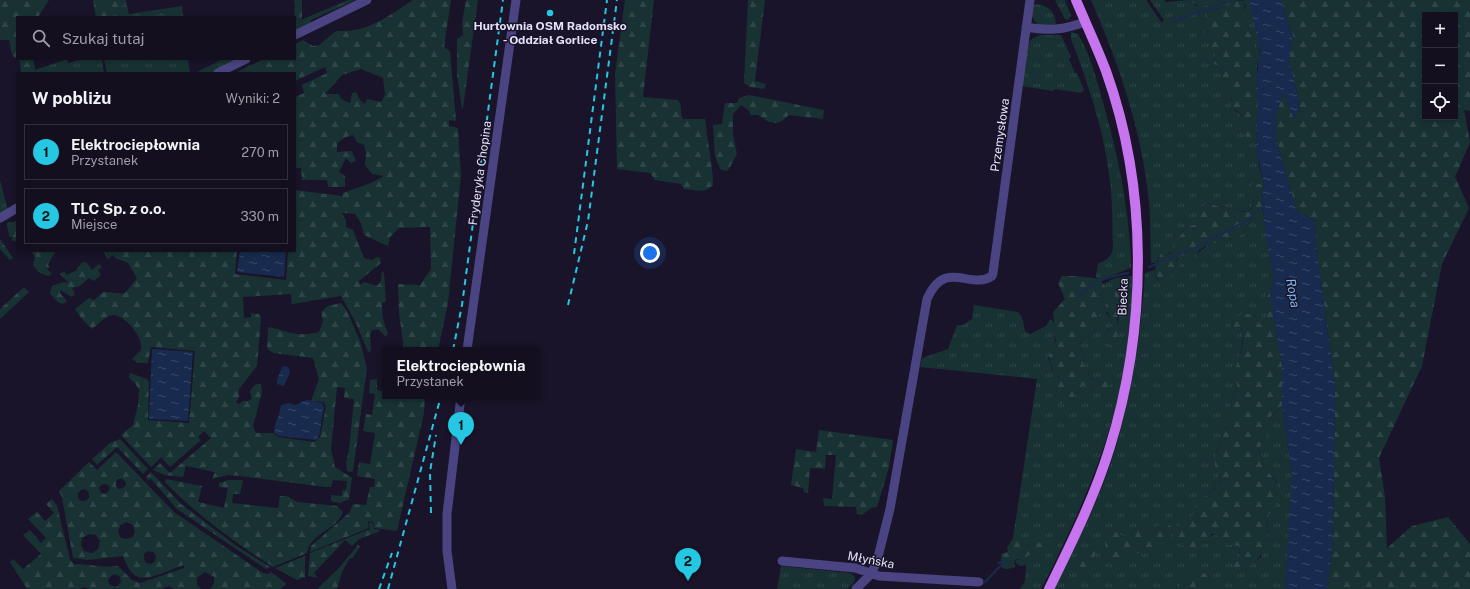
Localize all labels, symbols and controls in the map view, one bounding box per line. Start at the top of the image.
marker: Hurtownia OSM Radomsko - Oddział Gorlice [545,8,555,18]
map controls [1422,12,1458,120]
button: + [1422,12,1458,48]
search box [16,16,296,60]
place label: Hurtownia OSM Radomsko - Oddział Gorlice [473,19,627,47]
icon: search [30,27,52,49]
text: Szukaj tutaj [62,30,145,47]
button: − [1422,48,1458,84]
button: locate [1422,84,1458,120]
text: W pobliżu [32,88,111,108]
text: Wyniki: 2 [226,91,280,106]
street label: Przemysłowa [988,97,1012,173]
street label: Fryderyka Chopina [466,120,494,226]
text: Elektrociepłownia [71,136,200,153]
text: 1 [43,145,49,160]
text: 270 m [241,145,279,160]
text: Przystanek [71,153,138,168]
text: TLC Sp. z o.o. [71,200,166,217]
text: 2 [42,209,50,224]
text: 330 m [240,209,279,224]
text: Miejsce [71,217,117,232]
your location [640,243,660,263]
water label: Ropa [1283,277,1303,309]
street label: Biecka [1115,278,1131,316]
popup [382,347,540,399]
text: Elektrociepłownia [397,357,525,374]
text: Przystanek [397,374,464,389]
pin: 1 [448,412,474,445]
pin: 2 [675,548,701,581]
street label: Młyńska [847,549,895,571]

